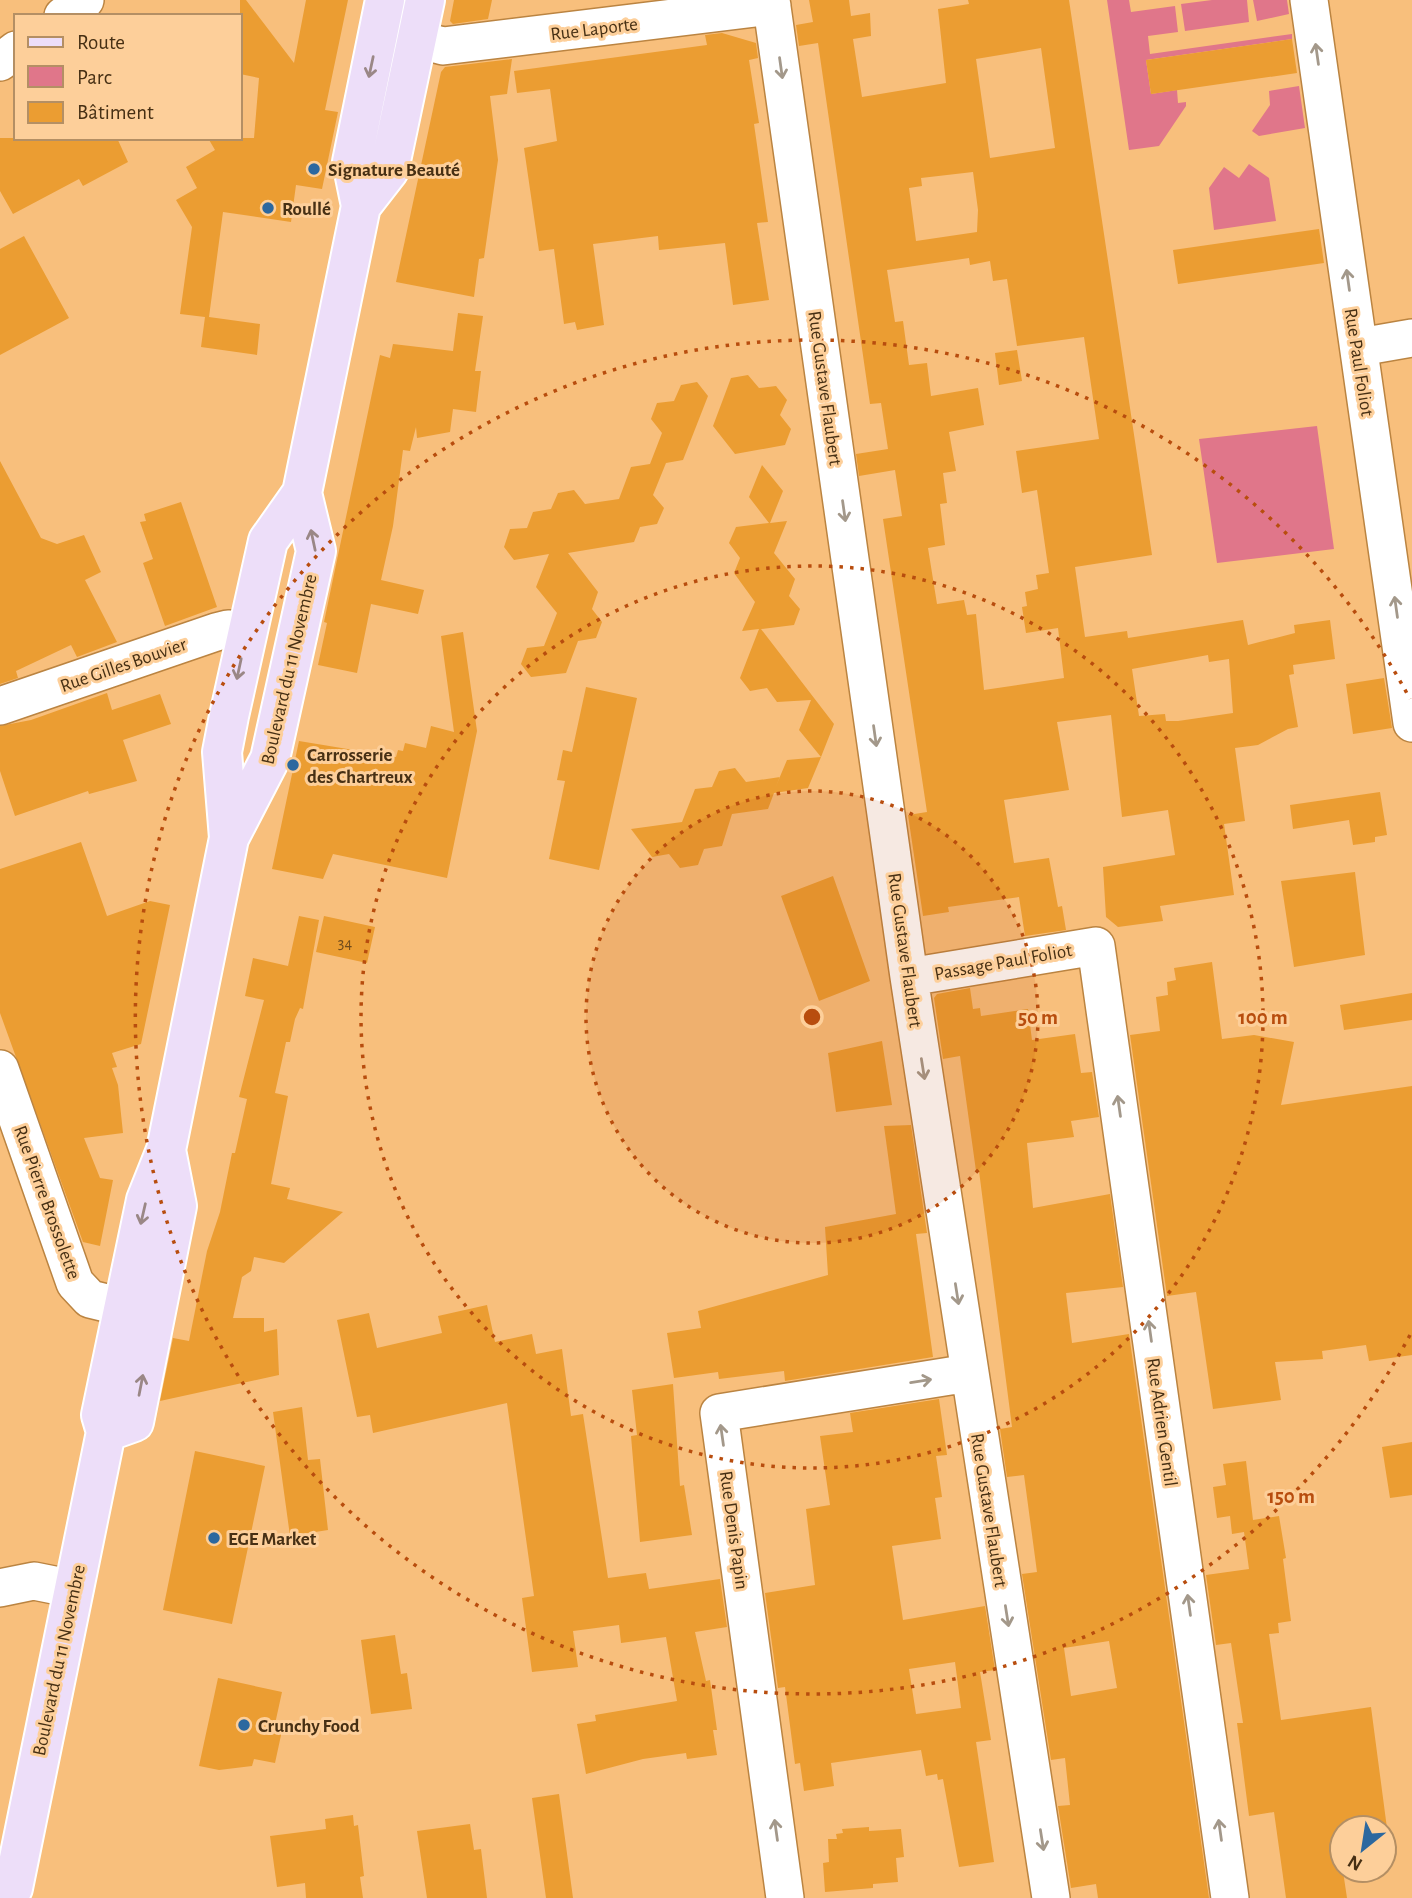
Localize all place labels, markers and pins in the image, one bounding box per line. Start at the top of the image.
marker: Signature Beauté [306,161,322,177]
place label: Signature Beauté [328,161,460,180]
marker: Roullé [260,200,276,216]
place label: Roullé [282,200,331,219]
place label: Carrosserie des Chartreux [307,746,413,787]
marker: Carrosserie des Chartreux [285,757,301,773]
centre of rings [800,1005,824,1029]
marker: EGE Market [206,1530,222,1546]
place label: EGE Market [228,1530,317,1549]
marker: Crunchy Food [236,1717,252,1733]
place label: Crunchy Food [258,1717,359,1736]

